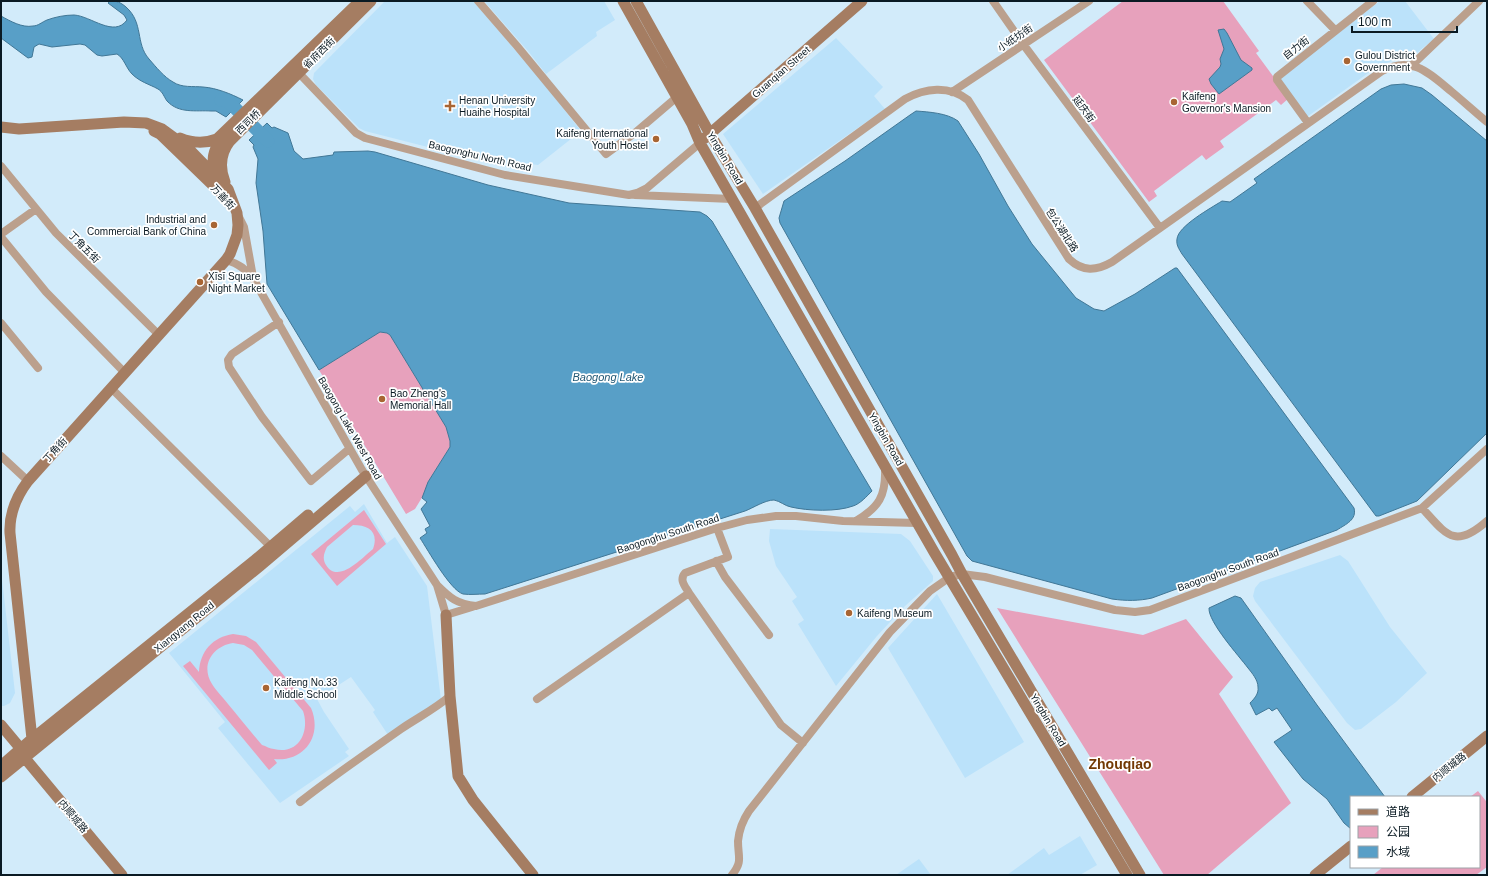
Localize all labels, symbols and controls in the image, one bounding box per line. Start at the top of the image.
scale bar [1352,8,1457,34]
text: 100 m [1358,15,1391,29]
street label: 小纸坊街 [995,22,1035,54]
street label: 自力街 [1281,34,1311,62]
street label: 省府西街 [301,35,337,71]
street label: Guanqian Street [750,44,812,100]
place label: Gulou District Government [1355,50,1415,73]
marker: Gulou District Government [1342,56,1352,66]
place label: Kaifeng Governor's Mansion [1182,91,1271,114]
street label: 延庆街 [1071,94,1097,124]
place label: Henan University Huaihe Hospital [459,95,535,118]
marker: Kaifeng Governor's Mansion [1169,97,1179,107]
marker: Henan University Huaihe Hospital [444,100,456,112]
street label: 西司桥 [234,108,262,136]
place label: Kaifeng International Youth Hostel [556,128,648,151]
street label: Yingbin Road [705,130,745,186]
marker: Kaifeng International Youth Hostel [651,134,661,144]
street label: Baogonghu North Road [428,139,532,173]
street label: 万善街 [209,182,237,212]
street label: 包公湖北路 [1044,206,1080,254]
place label: Industrial and Commercial Bank of China [87,214,206,237]
marker: Industrial and Commercial Bank of China [209,220,219,230]
street label: 丁角五街 [66,229,102,265]
place label: Xīsī Square Night Market [208,271,265,294]
marker: Xīsī Square Night Market [195,277,205,287]
water label: Baogong Lake [573,371,643,383]
street label: Baogong Lake West Road [316,375,384,481]
place label: Bao Zheng's Memorial Hall [390,388,451,411]
marker: Bao Zheng's Memorial Hall [377,394,387,404]
street label: Yingbin Road [866,410,906,468]
street label: 丁角街 [41,435,69,465]
street label: Baogonghu South Road [616,512,720,556]
street label: Baogonghu South Road [1176,547,1280,593]
street label: Xiangyang Road [152,599,216,655]
marker: Kaifeng Museum [844,608,854,618]
place label: Kaifeng Museum [857,608,932,619]
place label: Kaifeng No.33 Middle School [274,677,338,700]
marker: Kaifeng No.33 Middle School [261,683,271,693]
street label: Yingbin Road [1028,692,1068,748]
street label: 内顺城路 [1430,750,1468,784]
district label: Zhouqiao [1089,756,1152,772]
legend [1350,796,1480,868]
street label: 内顺城路 [56,797,90,835]
text: 道路 [1386,805,1410,819]
text: 公园 [1386,825,1410,839]
text: 水域 [1386,845,1410,859]

